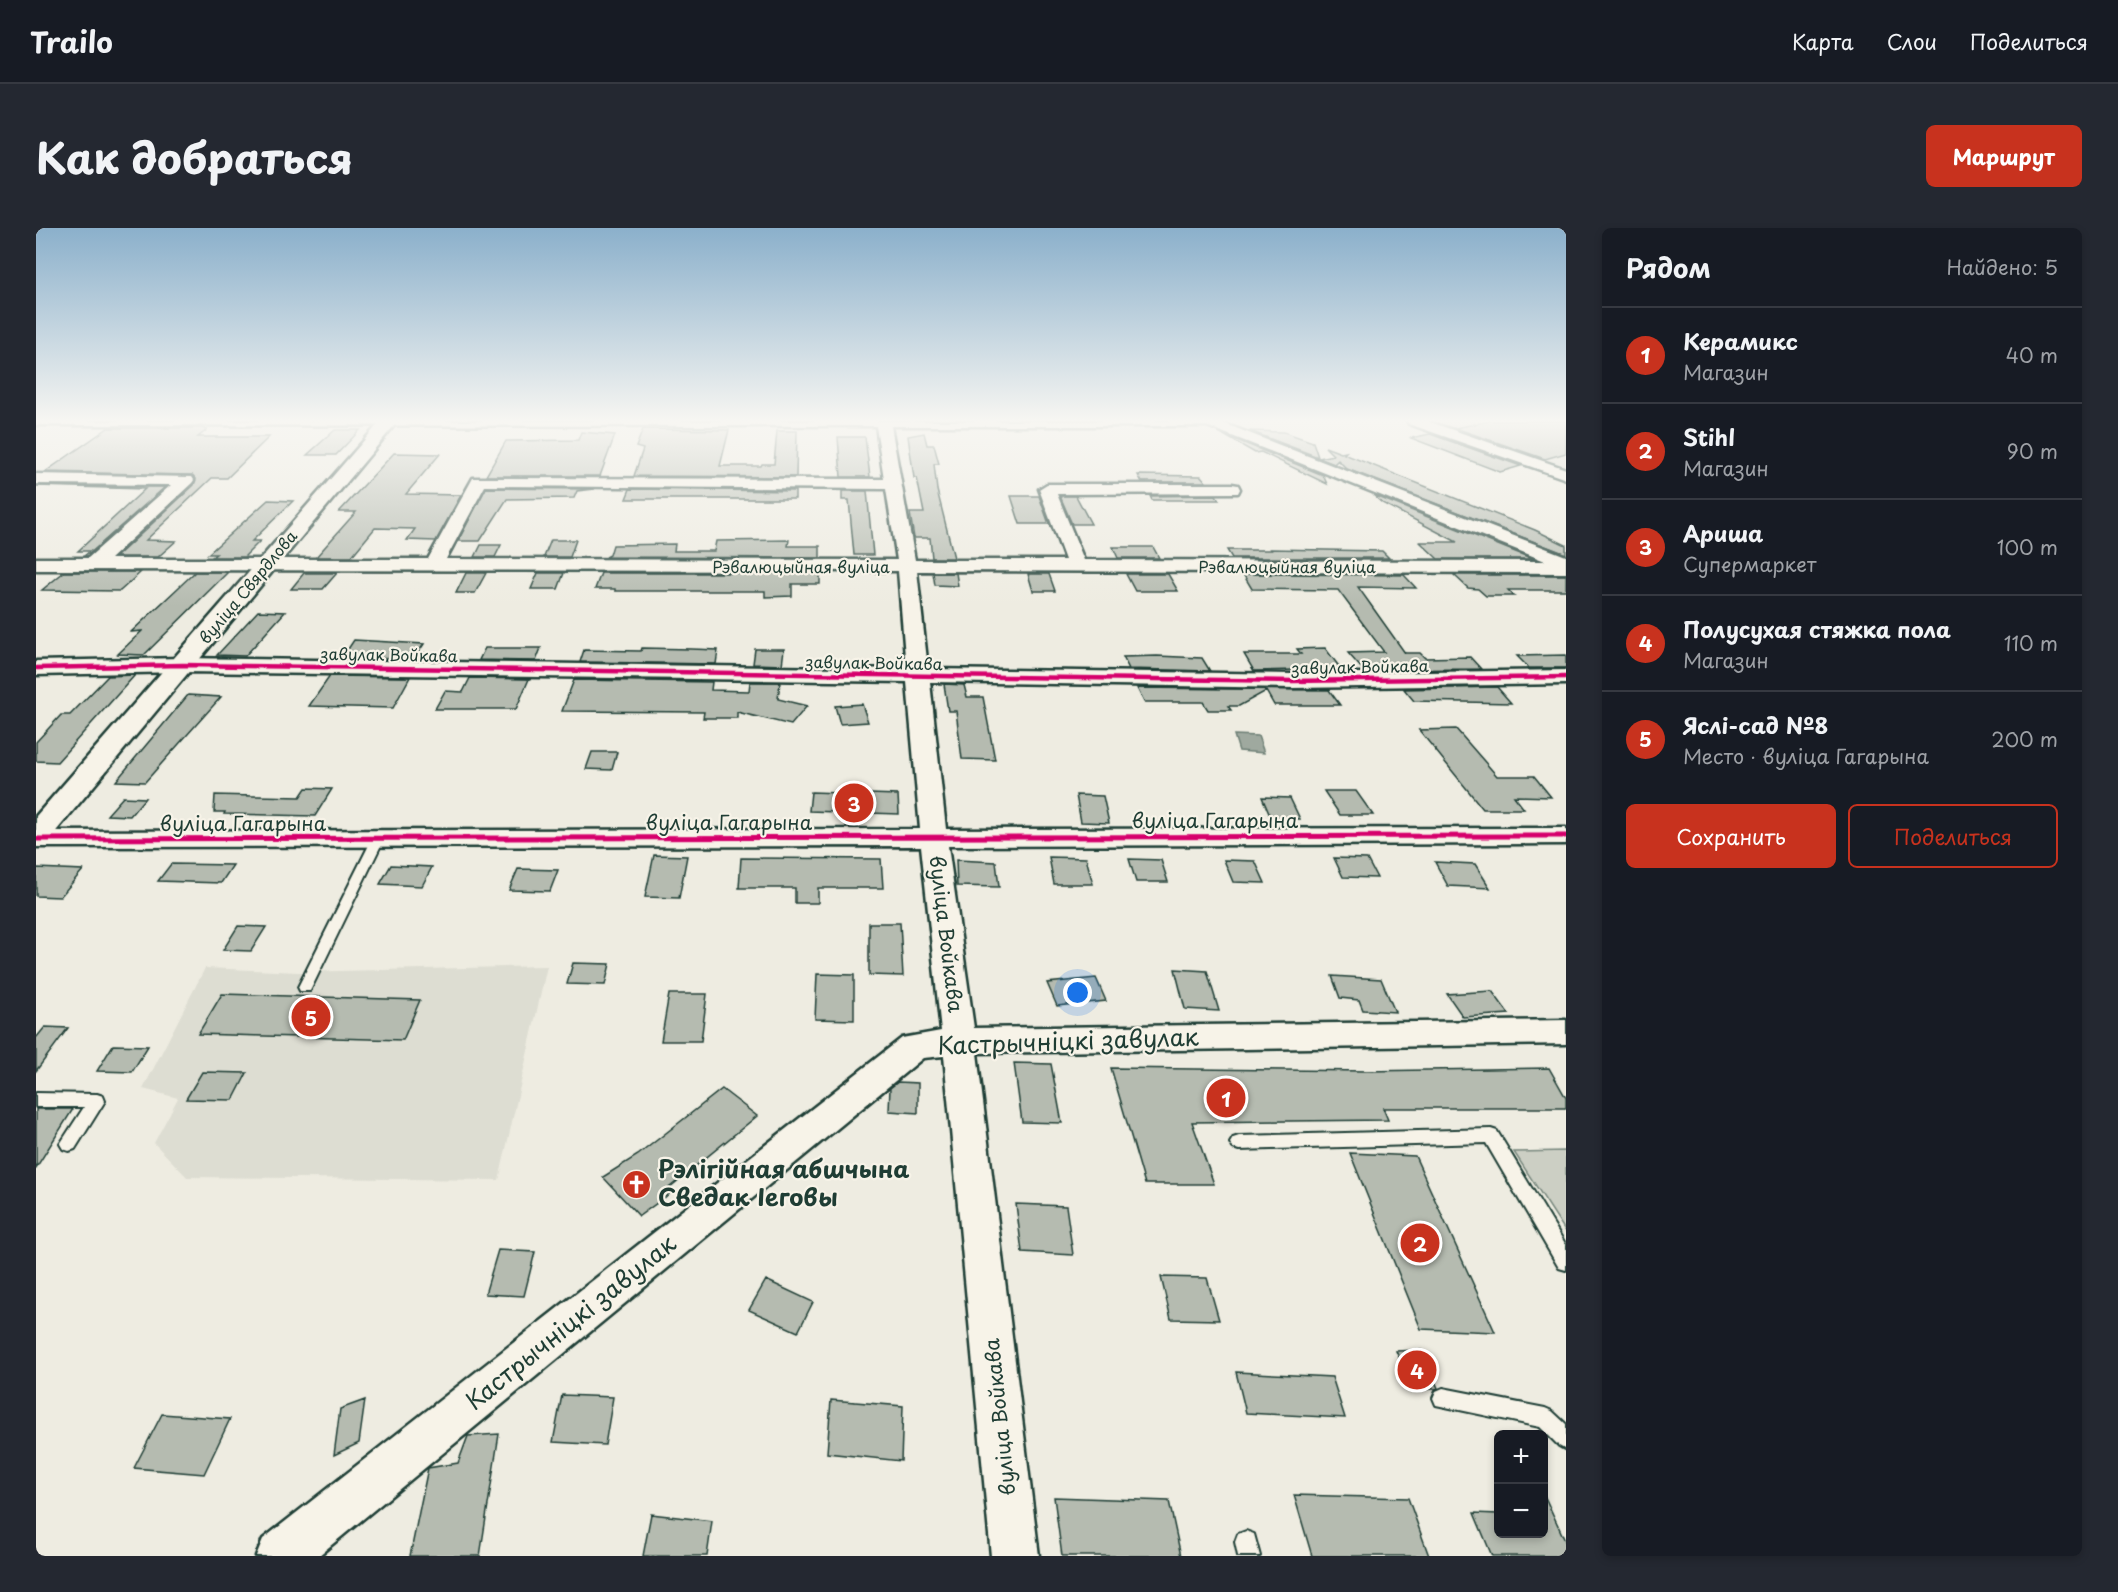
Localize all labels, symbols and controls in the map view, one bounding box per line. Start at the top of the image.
text: Trailo [30,20,113,63]
text: Карта [1792,25,1854,57]
text: Слои [1887,25,1937,57]
text: Поделиться [1970,25,2088,57]
text: Как добраться [36,125,353,188]
button: Маршрут [1926,125,2082,187]
text: Рядом [1626,248,1711,287]
text: Найдено: 5 [1947,252,2058,282]
text: Керамикс [1683,324,1798,357]
text: 1 [1641,340,1650,370]
text: 40 m [2006,340,2058,370]
text: Магазин [1683,357,1769,387]
text: Stihl [1683,420,1735,453]
text: 2 [1638,436,1653,466]
text: 90 m [2007,436,2058,466]
text: Магазин [1683,453,1769,483]
text: Ариша [1683,516,1763,549]
street label: вуліца Свярдлова [192,524,302,648]
text: 3 [1639,532,1652,562]
text: 100 m [1997,532,2058,562]
text: Супермаркет [1683,549,1816,579]
street label: Рэвалюцыйная вуліца [712,554,890,578]
street label: Рэвалюцыйная вуліца [1198,554,1376,578]
text: Полусухая стяжка пола [1683,612,1951,645]
text: 4 [1639,628,1652,658]
text: 110 m [2004,628,2058,658]
street label: завулак Войкава [319,641,458,667]
text: Магазин [1683,645,1769,675]
street label: завулак Войкава [804,649,943,675]
street label: завулак Войкава [1290,653,1429,679]
text: Яслі-сад №8 [1683,708,1828,741]
text: 5 [1639,724,1652,754]
text: 200 m [1991,724,2058,754]
text: Место · вуліца Гагарына [1683,741,1929,771]
pin: 3 [834,780,874,826]
button: Сохранить [1626,804,1836,868]
button: Поделиться [1848,804,2058,868]
street label: вуліца Гагарына [1132,805,1299,835]
street label: вуліца Гагарына [646,807,813,837]
street label: вуліца Гагарына [160,808,327,838]
street label: вуліца Войкава [922,854,972,1014]
your location [1063,978,1092,1007]
pin: 5 [292,994,330,1040]
street label: Кастрычніцкі завулак [937,1017,1200,1063]
pin: 1 [1206,1076,1246,1120]
place label: Рэлігійная абшчына Сведак Iеговы [658,1150,910,1214]
church icon: Рэлігійная абшчына Сведак Iеговы [621,1168,653,1200]
pin: 2 [1400,1220,1440,1266]
street label: Кастрычніцкі завулак [457,1225,683,1418]
street label: вуліца Войкава [976,1337,1022,1497]
pin: 4 [1398,1348,1436,1392]
map controls [1494,1430,1548,1538]
button: + [1494,1430,1548,1484]
button: − [1494,1484,1548,1538]

